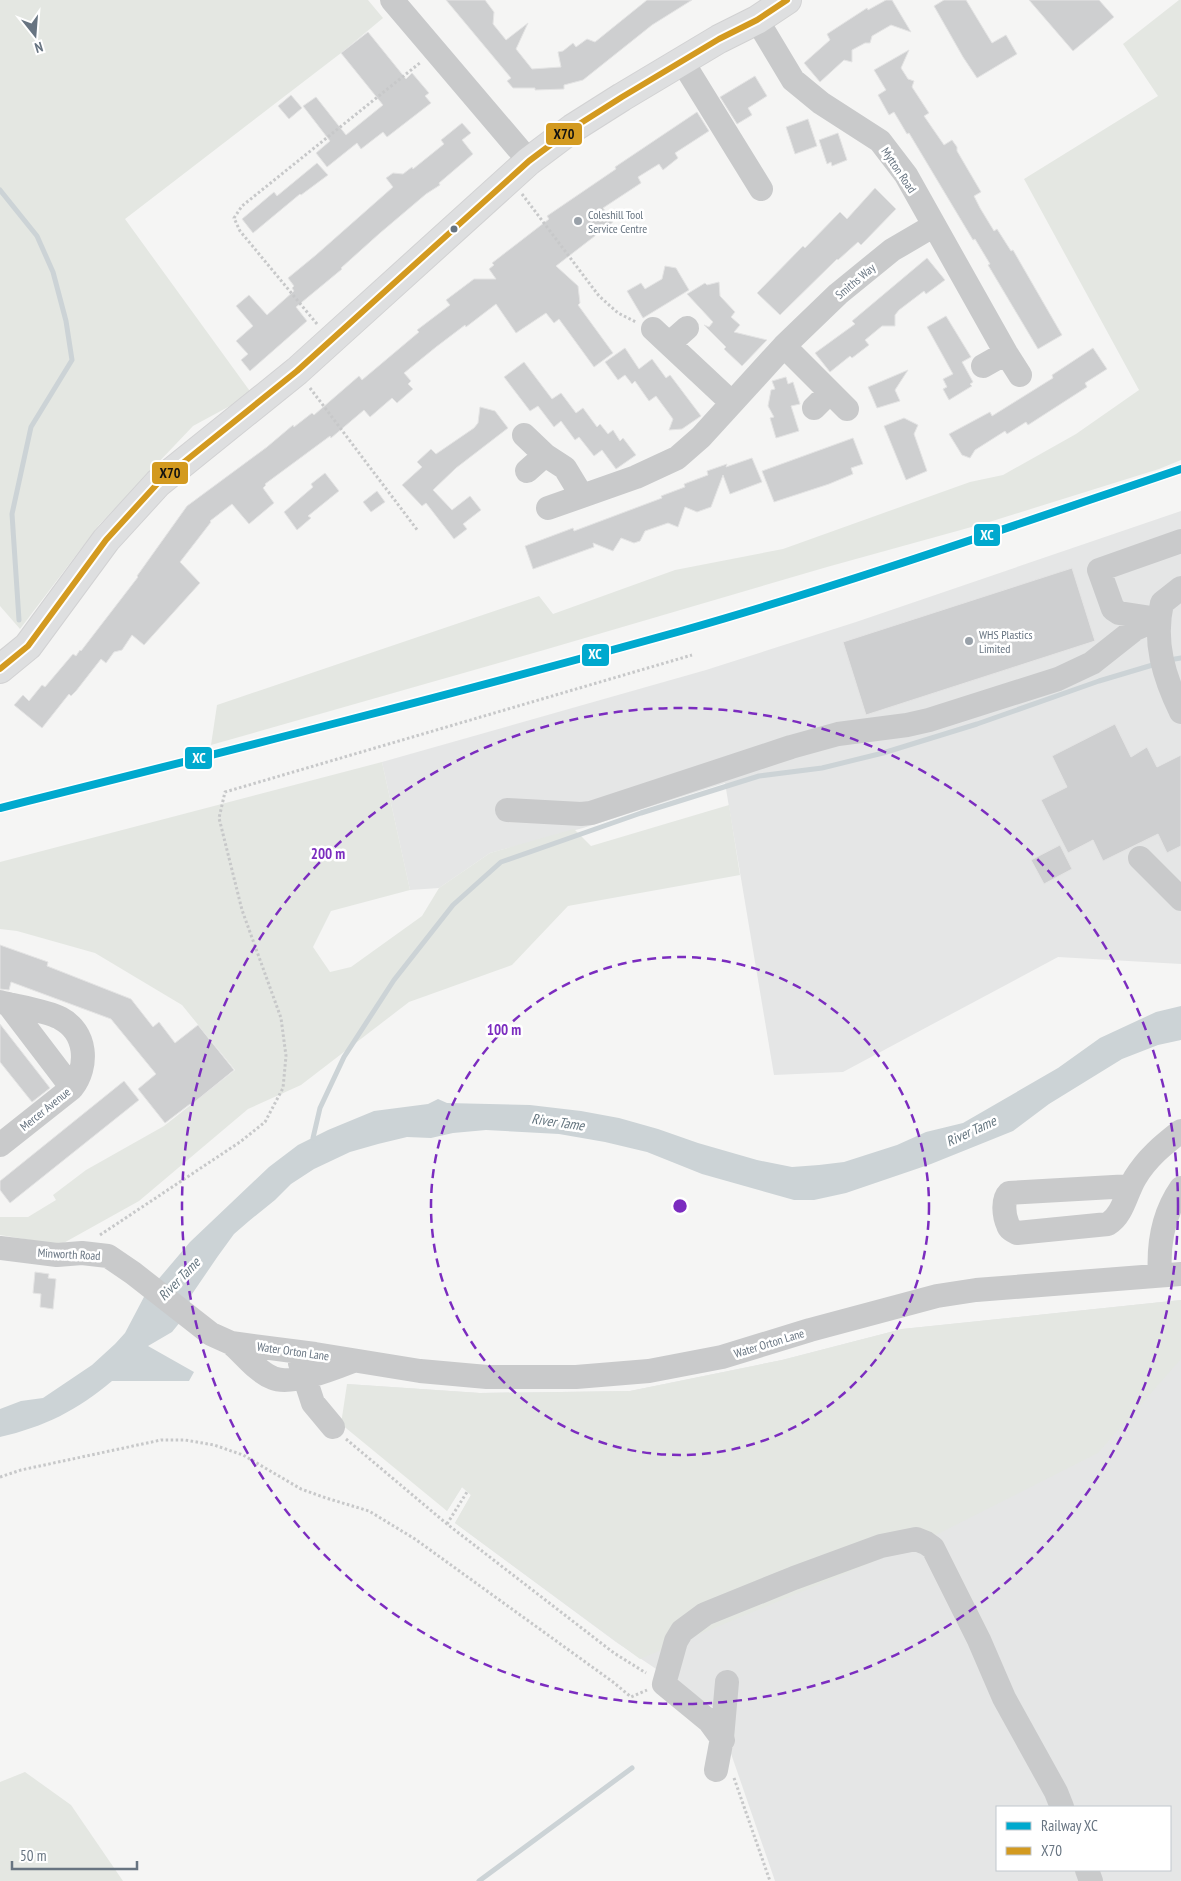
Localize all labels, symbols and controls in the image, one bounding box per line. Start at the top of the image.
north arrow [10,10,60,60]
text: N [33,38,45,57]
line badge: X70 [545,122,583,146]
text: X70 [554,125,575,143]
street label: Mytton Road [878,144,920,196]
place label: Coleshill Tool Service Centre [588,207,647,236]
marker: Coleshill Tool Service Centre [572,215,584,227]
unlabelled marker [449,224,459,234]
street label: Smiths Way [832,260,878,302]
line badge: X70 [151,461,189,485]
text: X70 [160,464,181,482]
line badge: XC [973,523,1001,547]
text: XC [980,526,994,544]
place label: WHS Plastics Limited [979,627,1032,656]
marker: WHS Plastics Limited [963,635,975,647]
line badge: XC [581,643,610,667]
text: XC [588,645,602,663]
line badge: XC [184,746,213,770]
text: XC [192,749,206,767]
text: 200 m [311,844,345,863]
text: 100 m [487,1020,521,1039]
street label: Mercer Avenue [17,1084,73,1134]
water label: River Tame [531,1109,587,1135]
water label: River Tame [943,1111,1000,1150]
centre of rings [671,1197,689,1215]
street label: Minworth Road [37,1245,101,1263]
water label: River Tame [154,1253,205,1304]
street label: Water Orton Lane [732,1325,806,1361]
street label: Water Orton Lane [256,1339,330,1363]
legend [996,1806,1171,1871]
text: Railway XC [1041,1816,1098,1835]
scale bar [12,1838,138,1870]
text: X70 [1041,1841,1062,1860]
text: 50 m [20,1846,46,1865]

